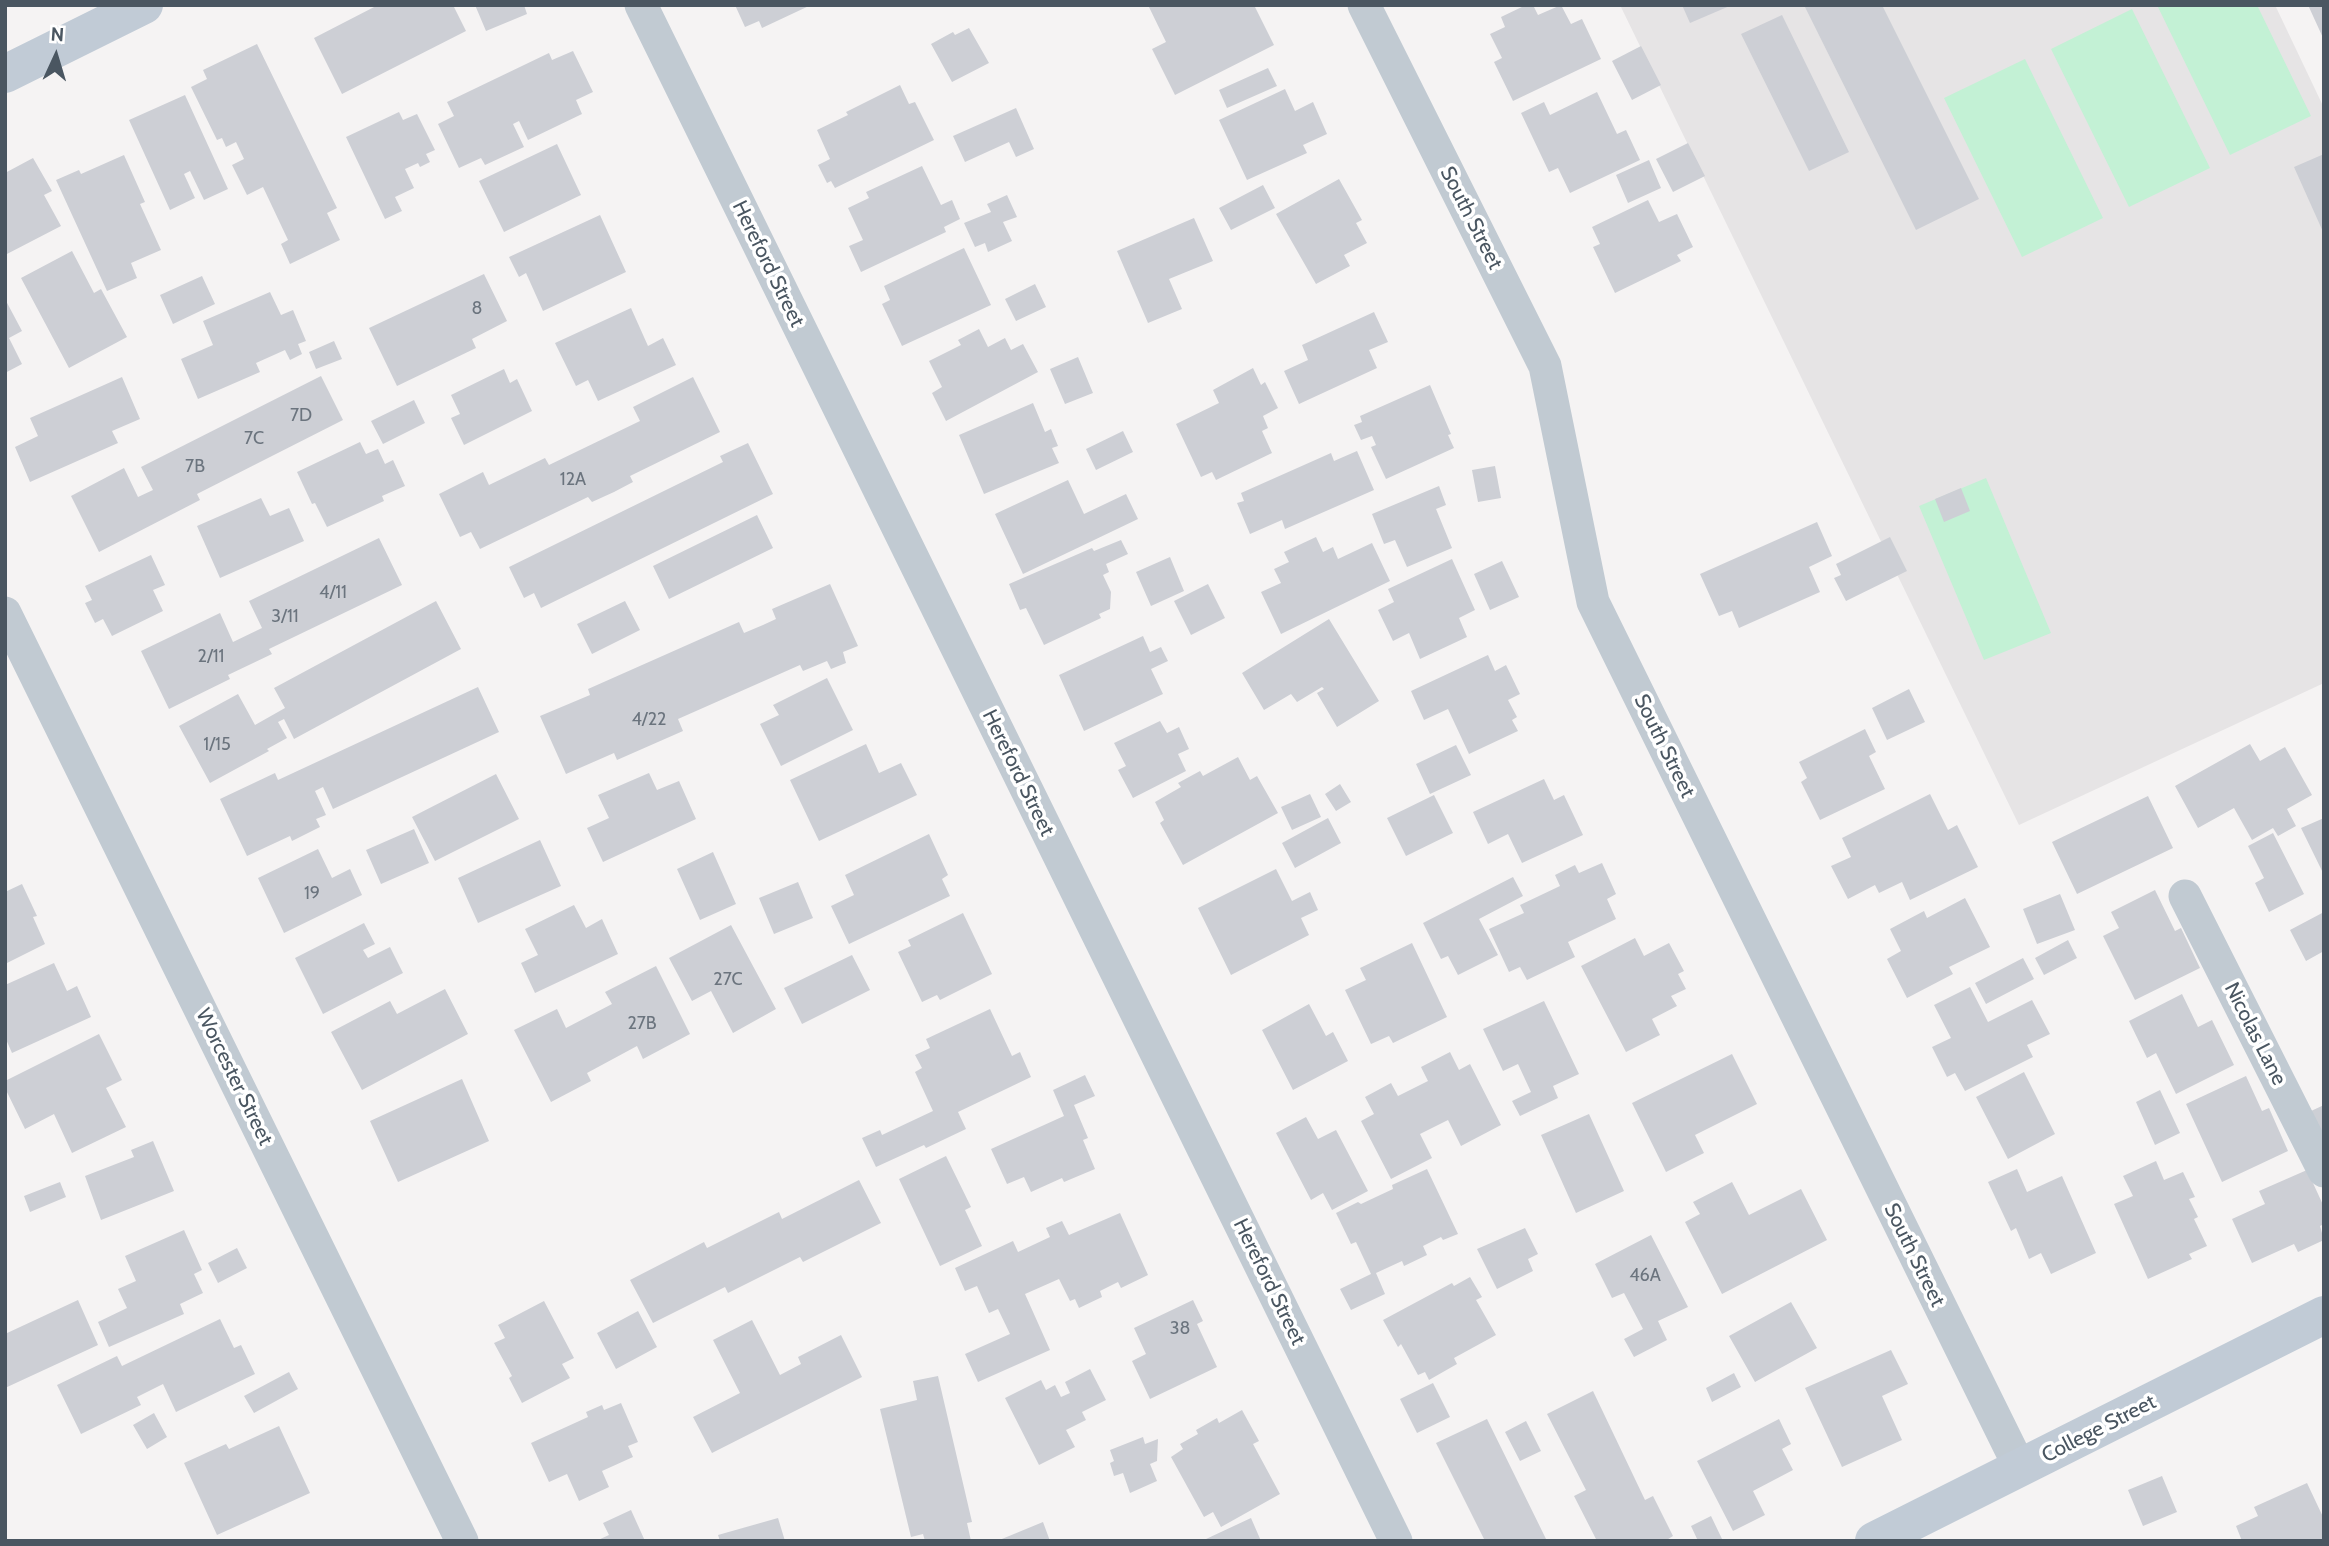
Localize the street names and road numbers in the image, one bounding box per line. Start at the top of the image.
street label: South Street [1434,162,1508,274]
street label: Hereford Street [727,197,809,331]
street label: South Street [1628,690,1700,802]
street label: Hereford Street [977,706,1059,840]
street label: Nicolas Lane [2218,979,2292,1089]
street label: Worcester Street [190,1005,278,1149]
street label: South Street [1878,1199,1950,1311]
street label: Hereford Street [1228,1215,1310,1349]
street label: College Street [2038,1389,2160,1469]

